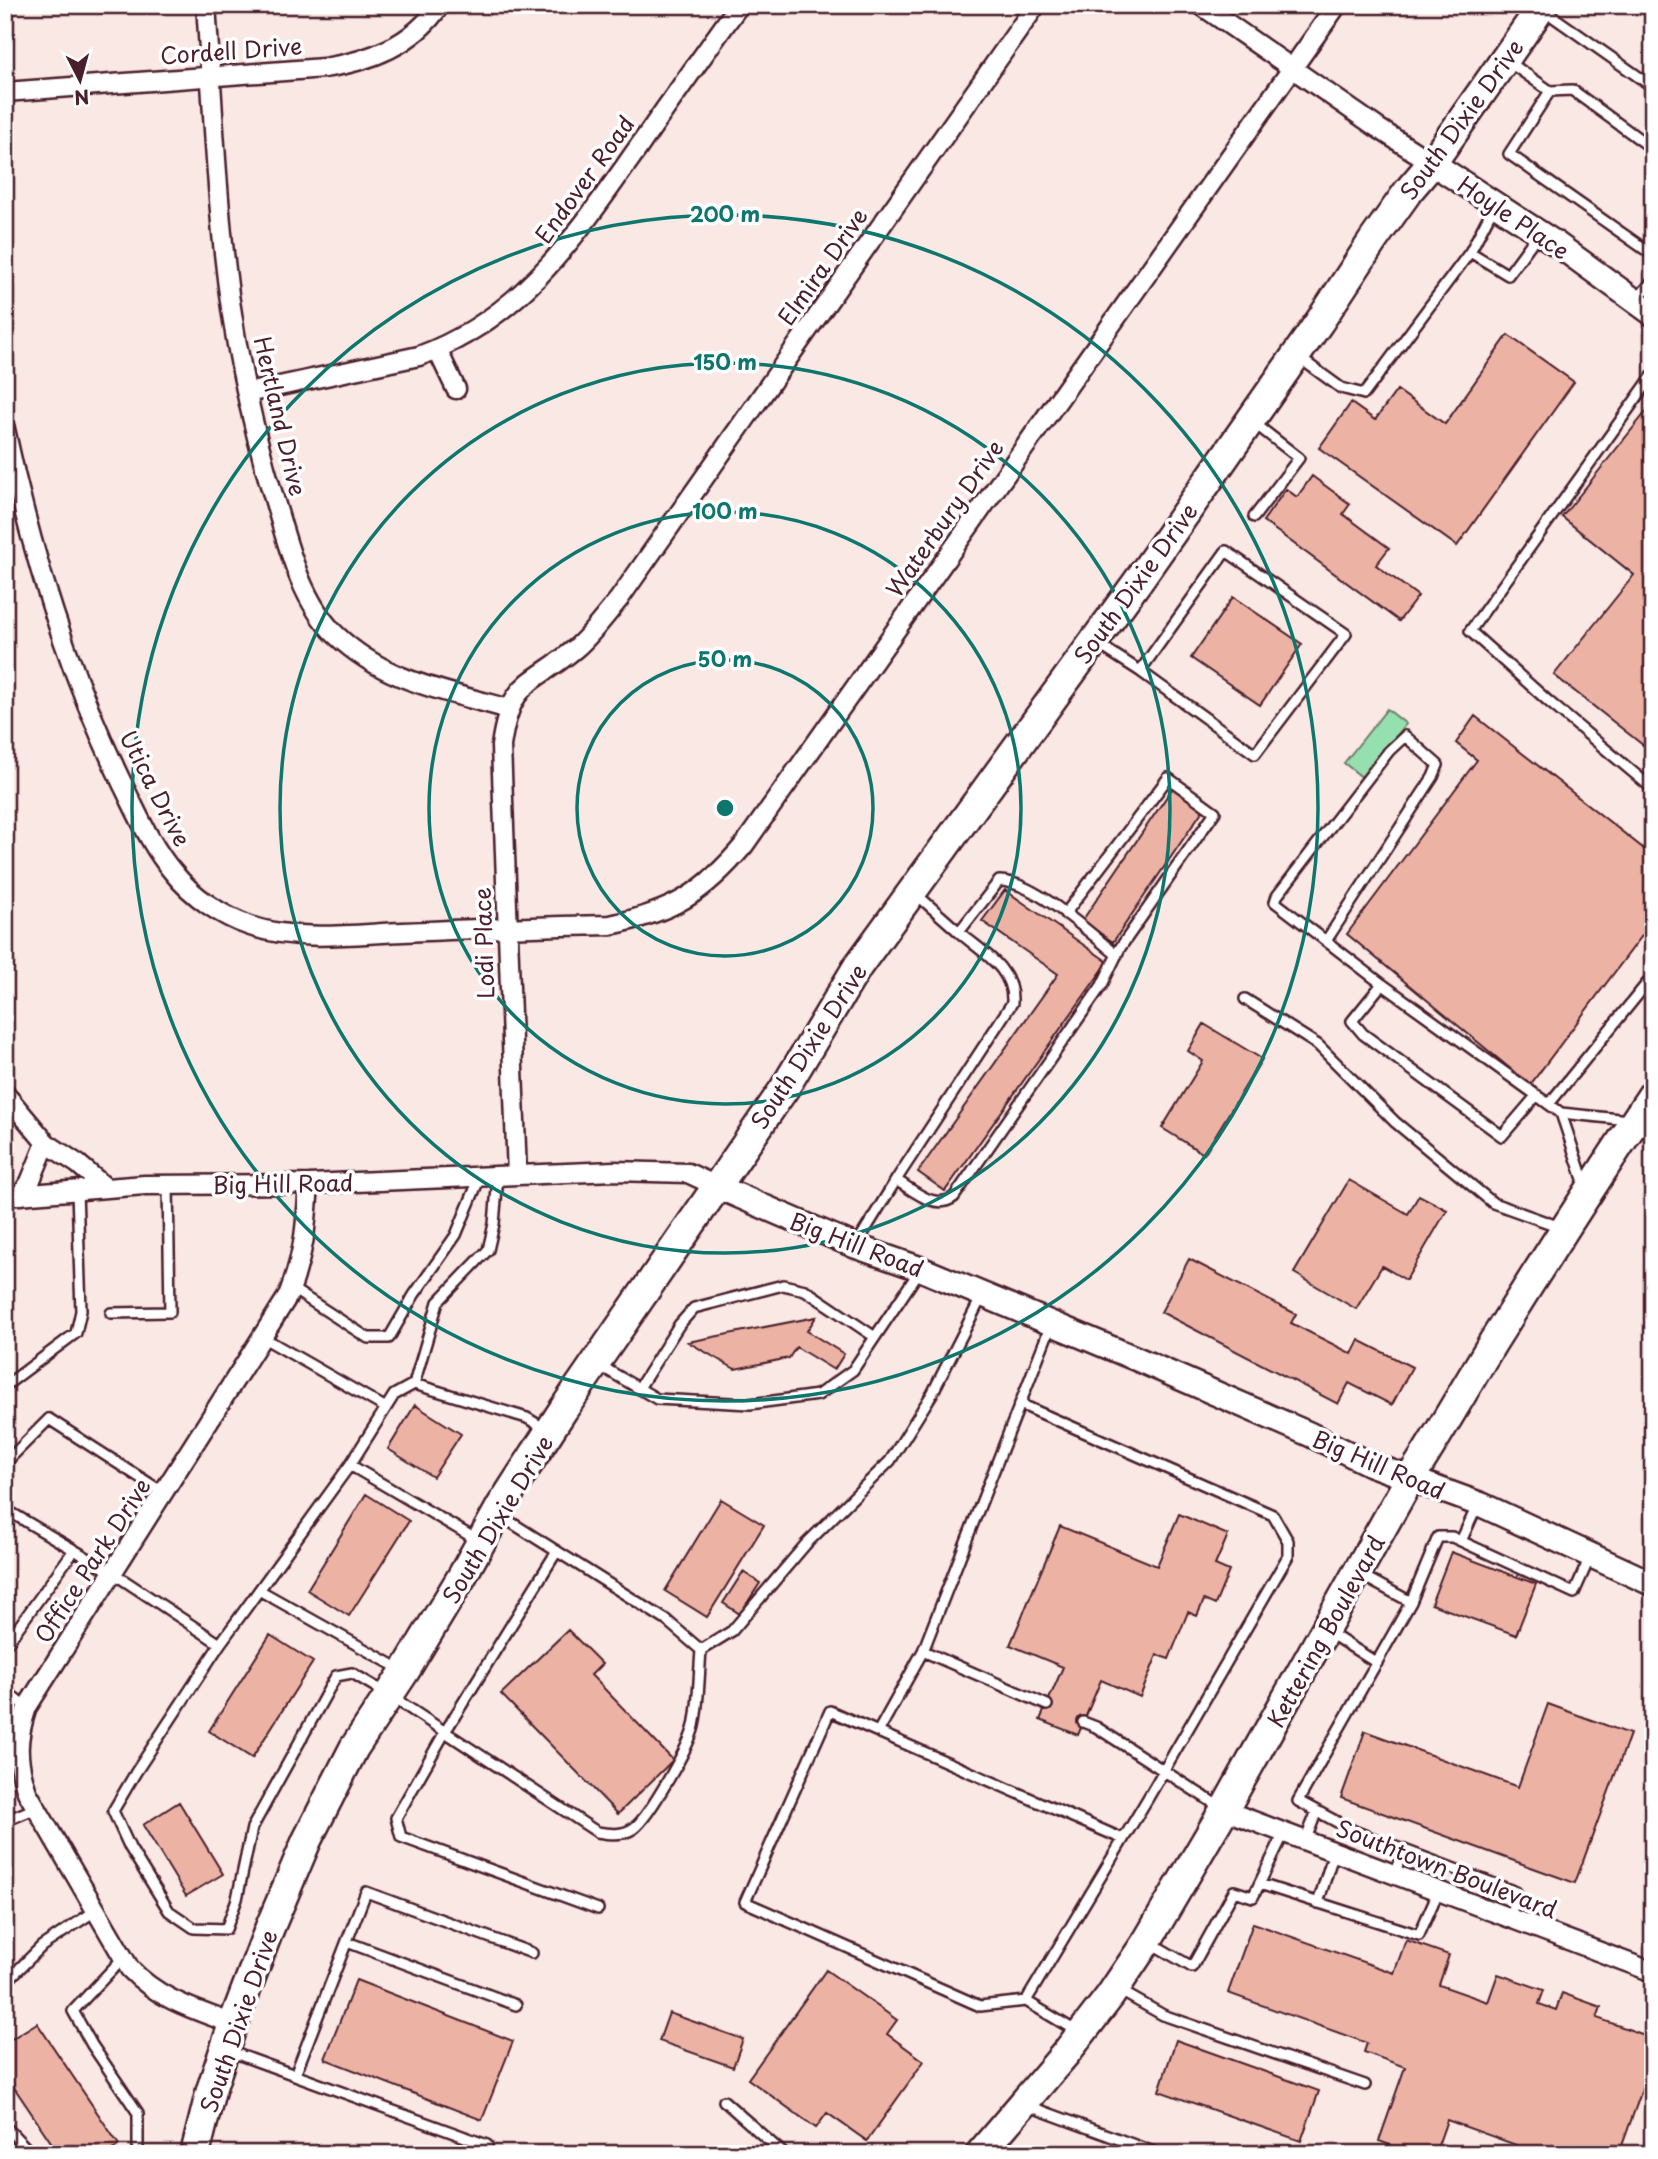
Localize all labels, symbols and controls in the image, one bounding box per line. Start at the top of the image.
street label: Cordell Drive [159,28,303,72]
street label: South Dixie Drive [1391,31,1531,207]
north arrow [46,46,116,116]
text: N [73,83,91,113]
street label: Endover Road [526,108,642,250]
street label: Hoyle Place [1451,167,1577,267]
text: 200 m [690,197,760,229]
street label: Elmira Drive [768,200,876,332]
street label: Hertland Drive [246,333,316,499]
text: 150 m [693,345,757,377]
street label: Waterbury Drive [877,432,1011,604]
text: 100 m [692,494,758,526]
street label: South Dixie Drive [1065,495,1205,671]
text: 50 m [698,642,752,674]
street label: Utica Drive [112,724,200,852]
centre of rings [713,796,737,820]
street label: Lodi Place [464,887,502,999]
street label: South Dixie Drive [741,956,875,1136]
street label: Big Hill Road [212,1164,354,1202]
street label: Big Hill Road [785,1202,929,1286]
street label: Big Hill Road [1307,1420,1451,1508]
street label: South Dixie Drive [433,1428,561,1610]
street label: Office Park Drive [25,1470,159,1650]
street label: Kettering Boulevard [1257,1528,1393,1734]
street label: Southtown Boulevard [1331,1810,1563,1926]
street label: South Dixie Drive [190,1925,286,2117]

